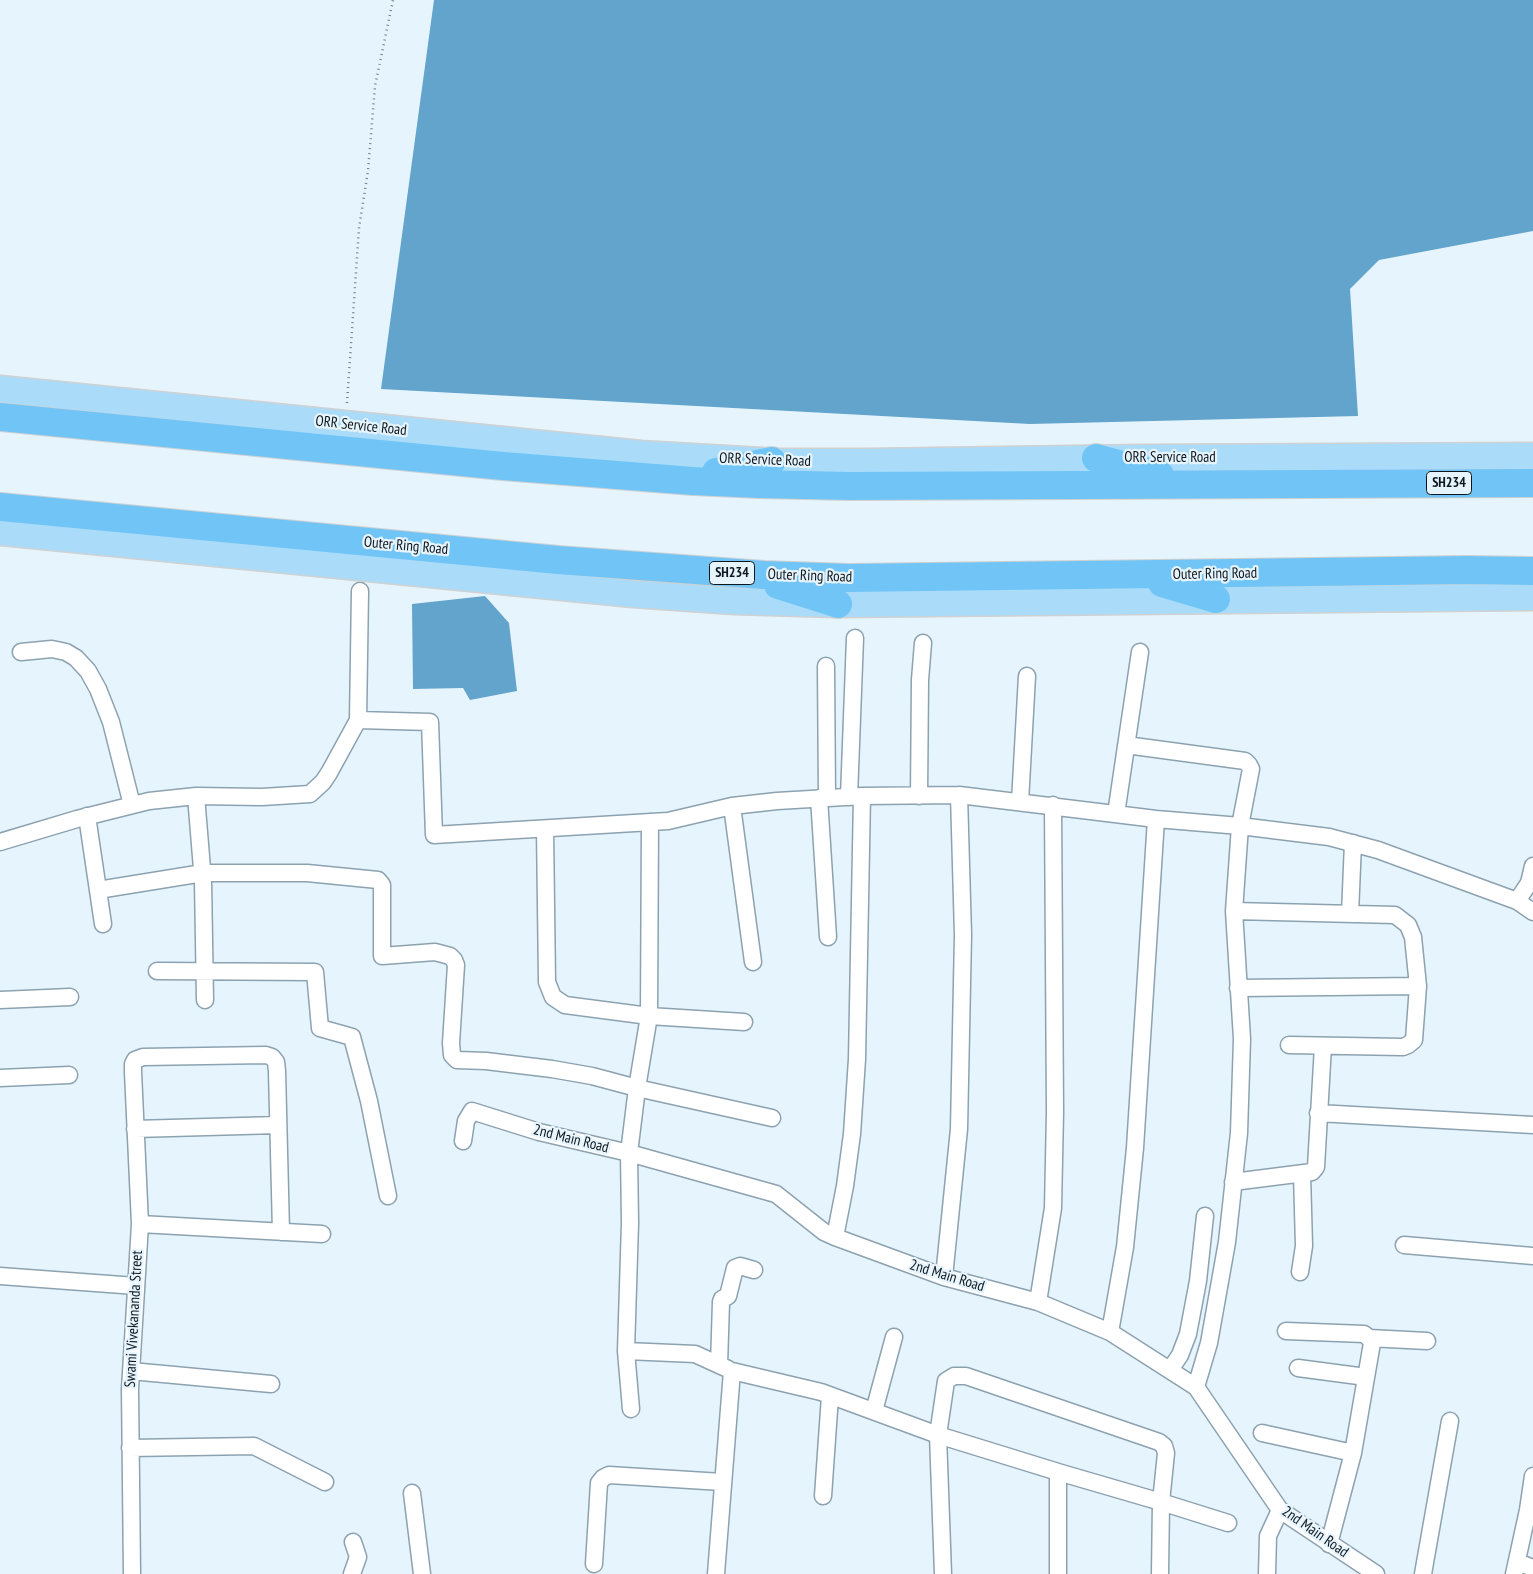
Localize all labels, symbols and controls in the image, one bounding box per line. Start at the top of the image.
street label: ORR Service Road [314,412,408,440]
street label: ORR Service Road [719,449,811,471]
street label: ORR Service Road [1124,449,1216,467]
road number: SH234 [1426,472,1472,494]
street label: Outer Ring Road [363,533,449,559]
road number: SH234 [710,562,754,584]
street label: Outer Ring Road [1173,564,1257,584]
street label: Outer Ring Road [767,566,853,586]
street label: 2nd Main Road [531,1121,611,1157]
street label: Swami Vivekananda Street [121,1250,147,1388]
street label: 2nd Main Road [907,1256,987,1296]
street label: 2nd Main Road [1278,1502,1352,1562]

